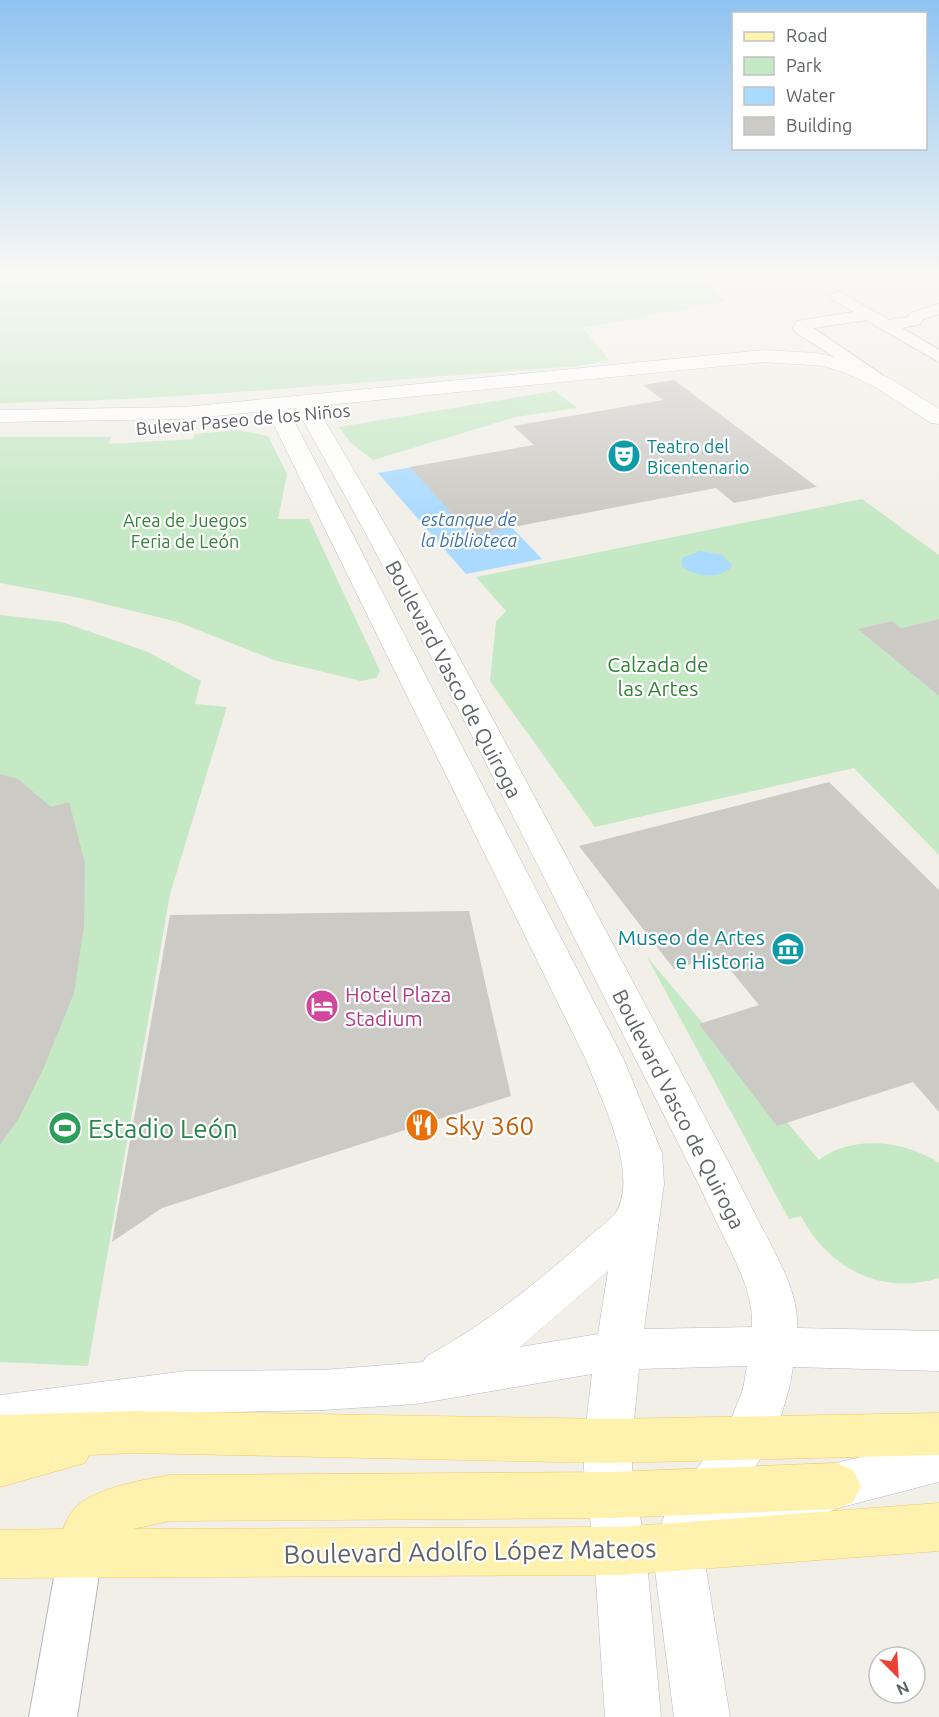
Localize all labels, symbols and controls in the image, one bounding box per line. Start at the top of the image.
legend [732,12,927,150]
text: Road [786,25,828,45]
text: Park [786,55,822,75]
text: Water [786,85,836,105]
text: Building [786,115,852,135]
street label: Bulevar Paseo de los Niños [135,400,351,438]
place label: Teatro del Bicentenario [647,436,750,477]
theatre icon: Teatro del Bicentenario [606,438,642,474]
water label: estanque de la biblioteca [421,509,517,550]
park label: Area de Juegos Feria de León [123,510,247,551]
street label: Boulevard Vasco de Quiroga [381,556,527,802]
park label: Calzada de las Artes [607,652,709,700]
place label: Museo de Artes e Historia [618,925,765,973]
museum icon: Museo de Artes e Historia [770,931,806,967]
place label: Hotel Plaza Stadium [345,982,451,1030]
street label: Boulevard Vasco de Quiroga [608,985,750,1233]
hotel icon: Hotel Plaza Stadium [304,988,340,1024]
restaurant icon: Sky 360 [404,1107,440,1143]
sports icon: Estadio León [47,1110,83,1146]
place label: Sky 360 [445,1111,534,1140]
place label: Estadio León [88,1114,238,1143]
street label: Boulevard Adolfo López Mateos [283,1533,657,1569]
north arrow [867,1645,927,1705]
text: N [894,1678,912,1699]

